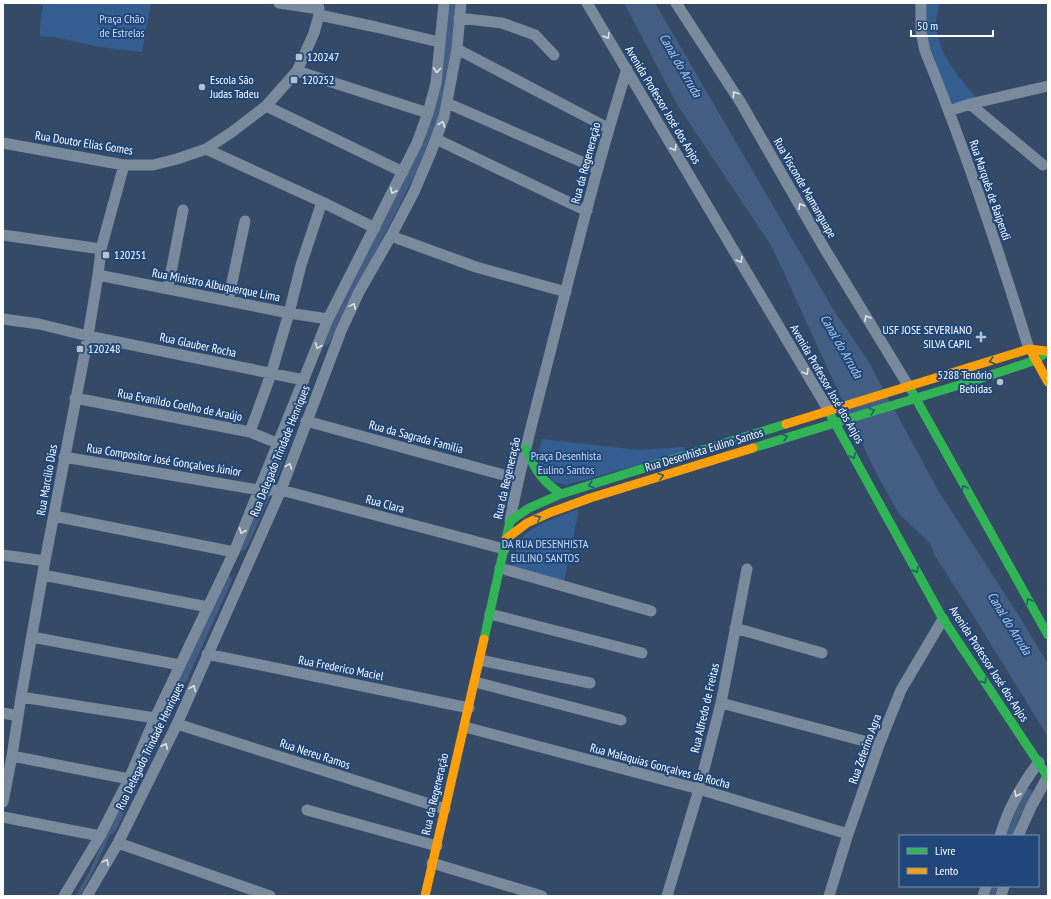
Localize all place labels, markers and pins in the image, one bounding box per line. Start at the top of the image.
place label: 120247 [307,49,339,64]
marker: 120247 [294,52,304,62]
place label: Escola São Judas Tadeu [209,72,259,101]
place label: 120252 [302,72,334,87]
marker: 120252 [289,75,299,85]
marker: Escola São Judas Tadeu [197,82,207,92]
place label: 120251 [114,247,146,262]
marker: 120251 [101,250,111,260]
place label: USF JOSE SEVERIANO SILVA CAPIL [883,322,972,351]
marker: USF JOSE SEVERIANO SILVA CAPIL [975,331,987,343]
place label: 120248 [88,341,120,356]
marker: 120248 [75,344,85,354]
place label: 5288 Tenório Bebidas [938,367,992,396]
marker: 5288 Tenório Bebidas [995,377,1005,387]

